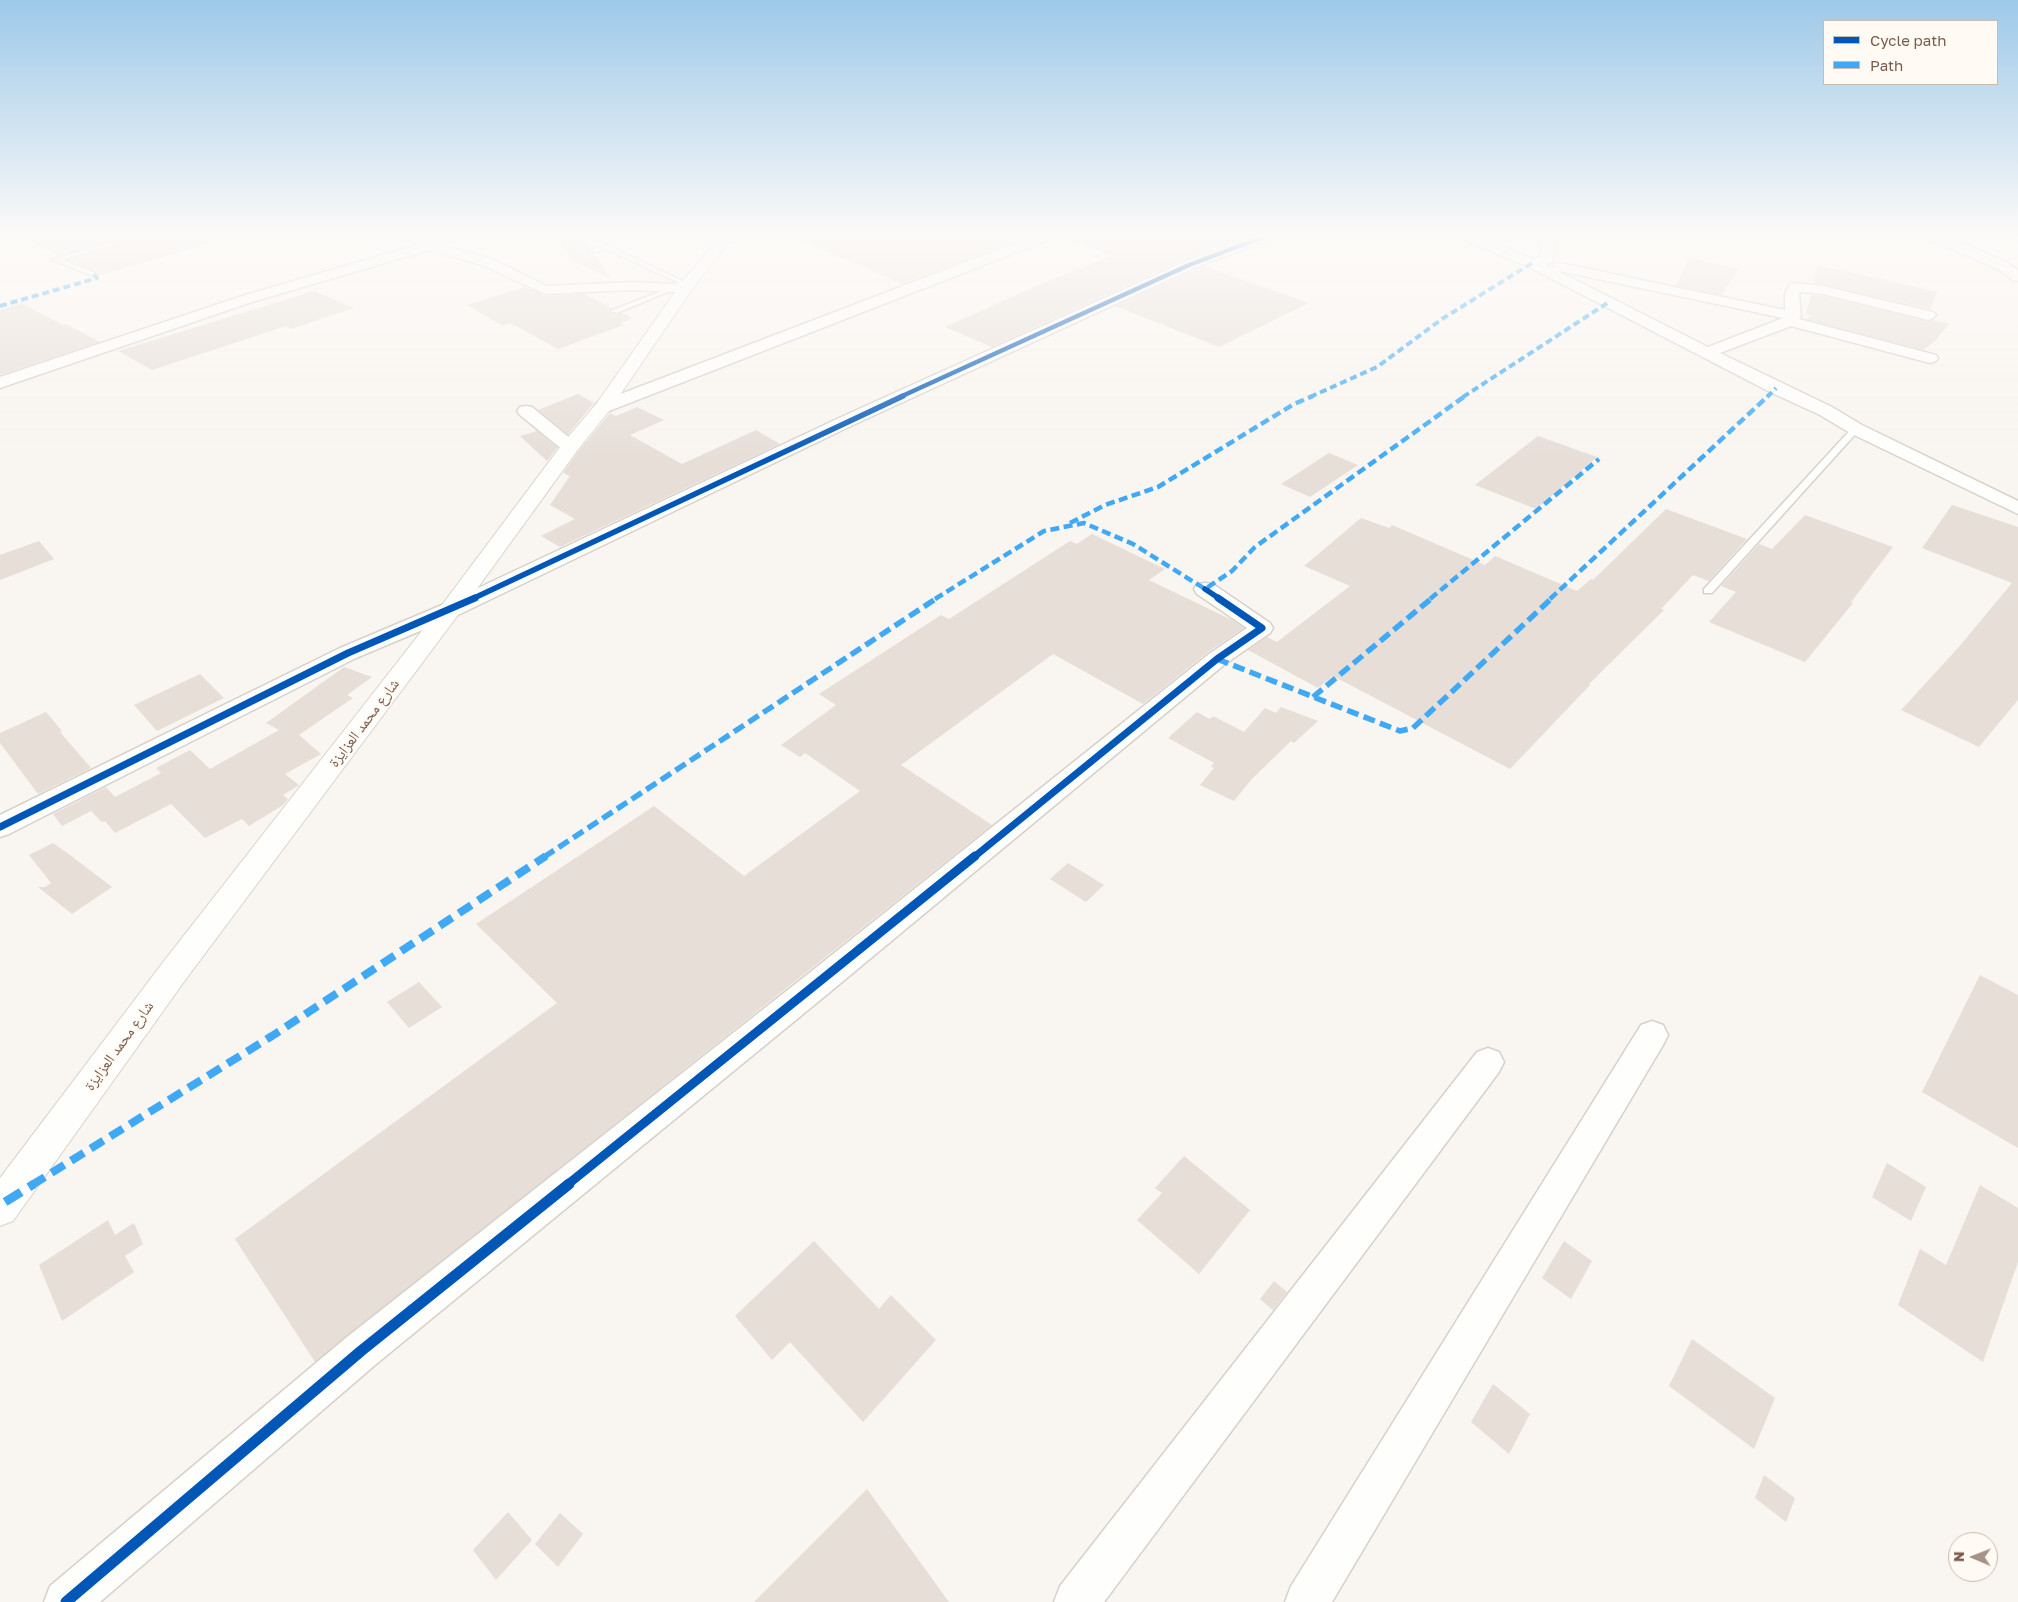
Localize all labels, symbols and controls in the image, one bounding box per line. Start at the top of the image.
legend [1823,20,1998,85]
text: Cycle path [1870,31,1946,49]
text: Path [1870,56,1903,74]
street label: شارع محمد العزايزة [325,675,403,771]
street label: شارع محمد العزايزة [81,998,157,1094]
north arrow [1948,1532,1998,1582]
text: N [1950,1551,1967,1562]

